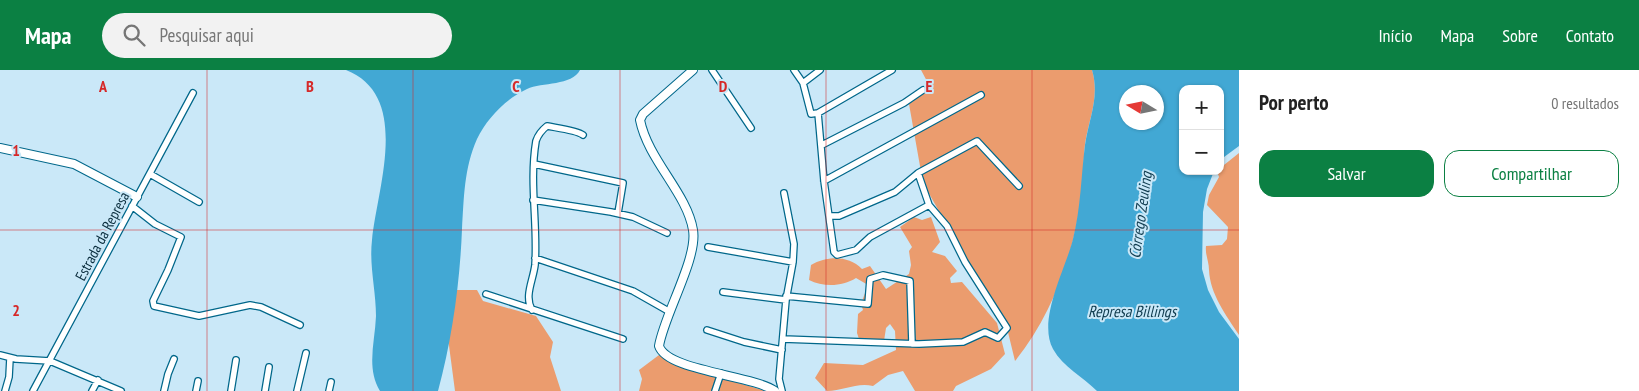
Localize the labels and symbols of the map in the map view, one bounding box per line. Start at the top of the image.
text: A [98,76,108,96]
text: B [306,76,314,96]
text: C [512,76,520,96]
text: D [719,76,728,96]
text: E [926,76,933,96]
north arrow [1119,85,1164,130]
text: 1 [12,140,20,160]
water label: Córrego Zeuling [1124,169,1156,260]
street label: Estrada da Represa [71,188,133,284]
text: 2 [12,300,20,320]
water label: Represa Billings [1088,301,1178,321]

